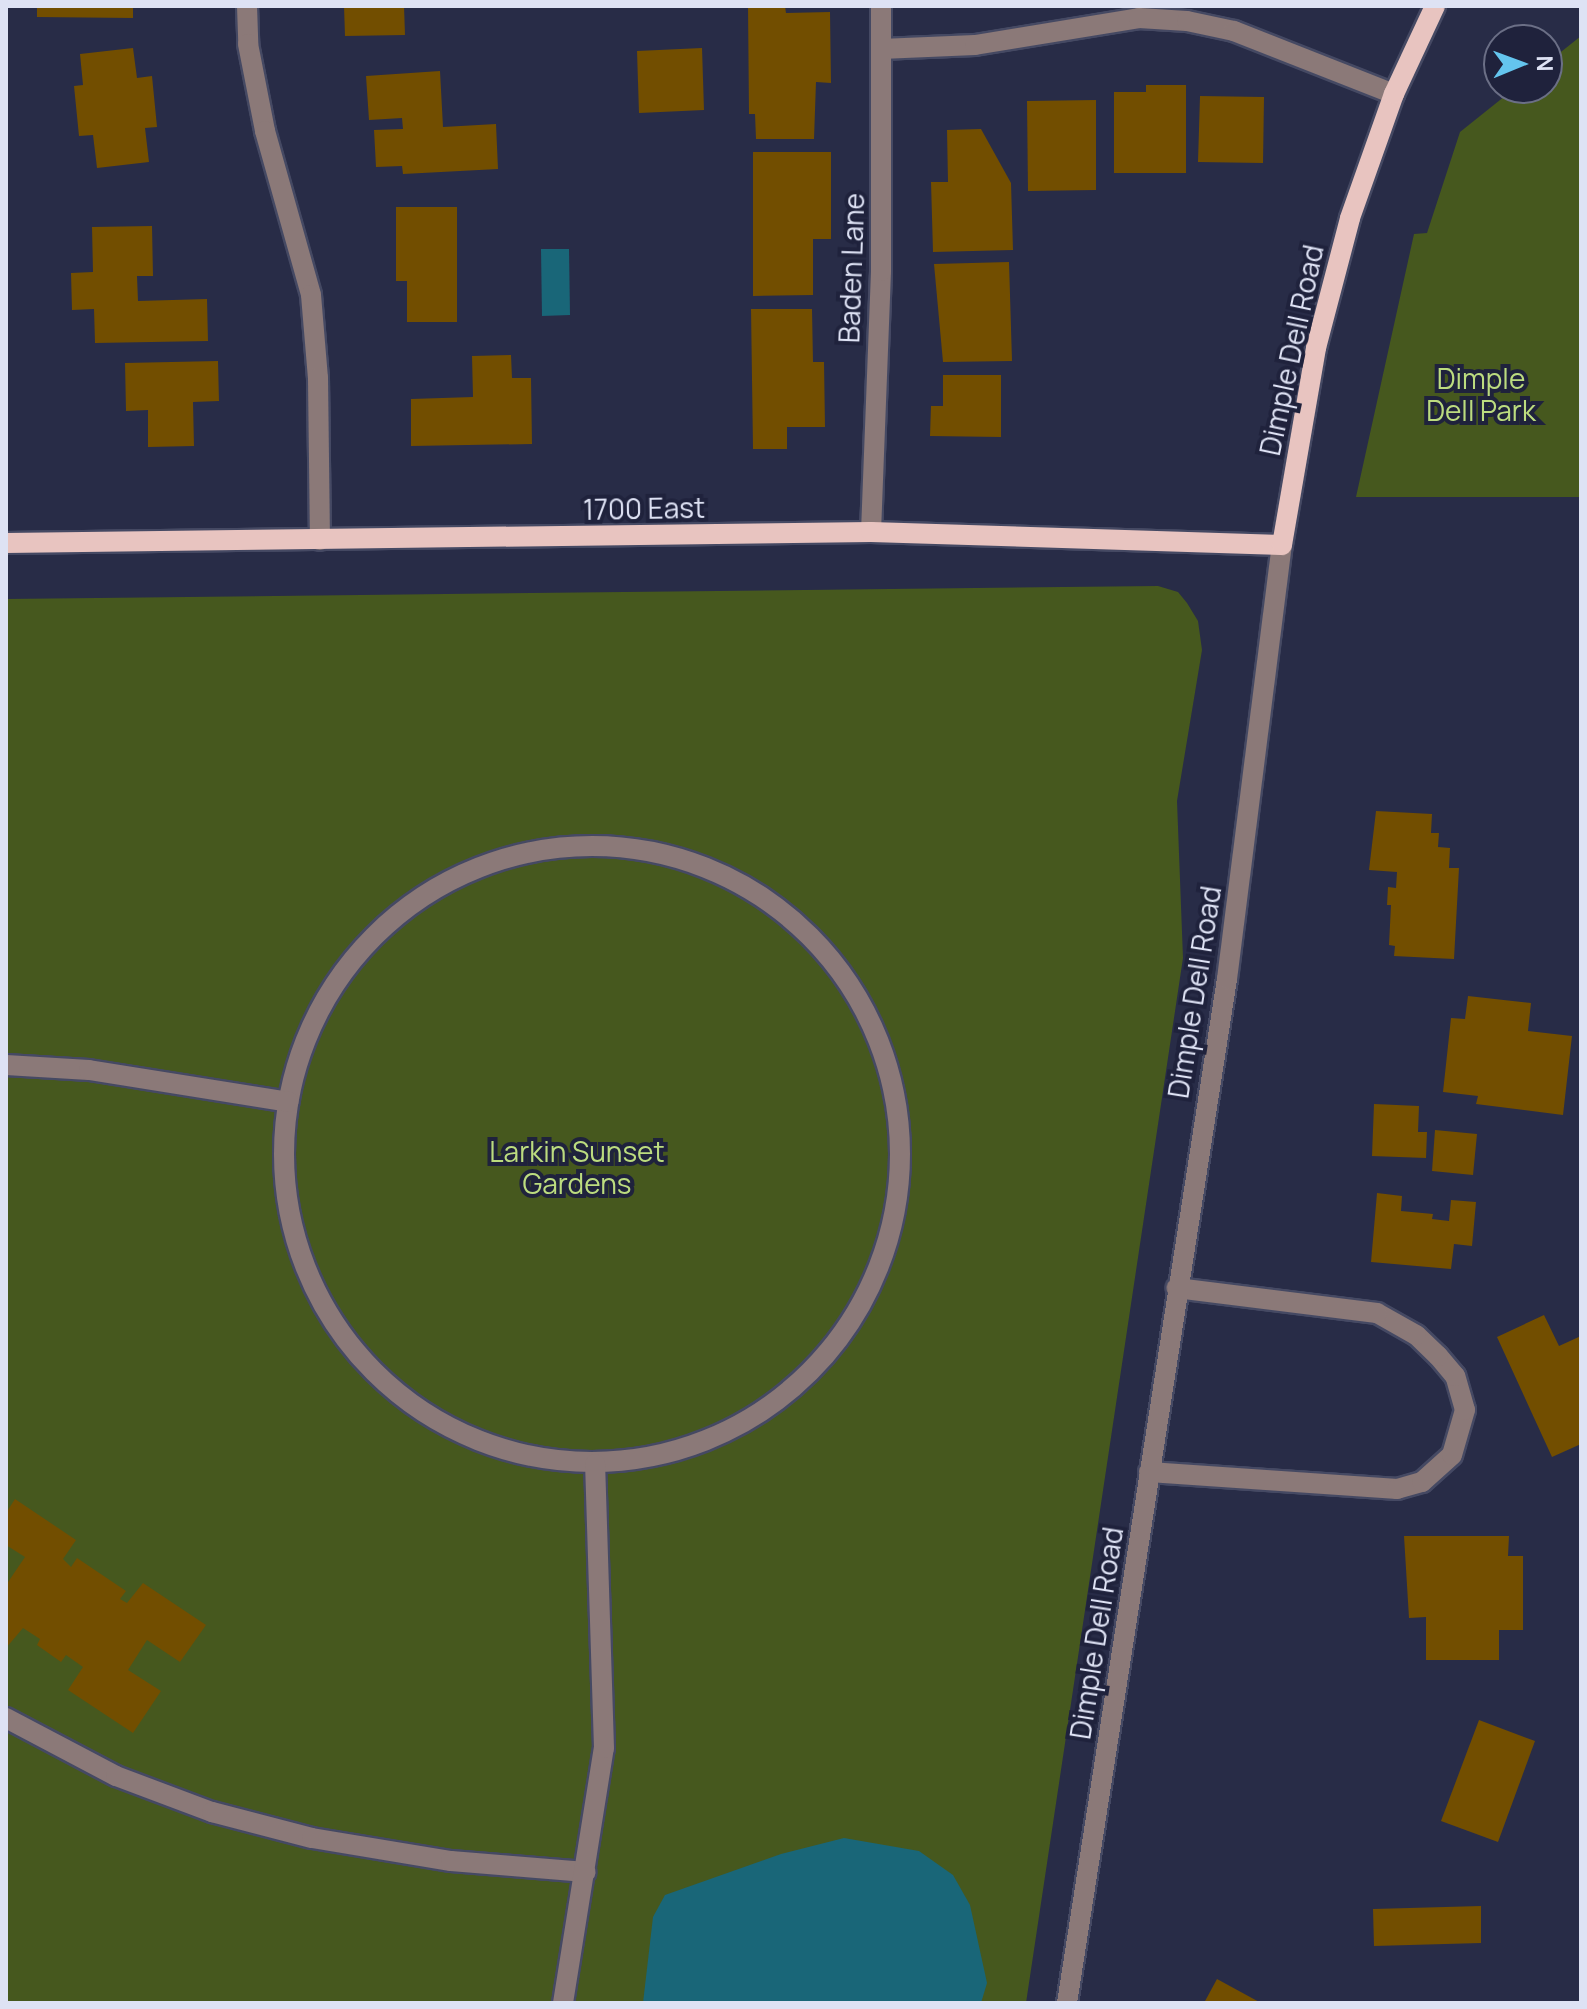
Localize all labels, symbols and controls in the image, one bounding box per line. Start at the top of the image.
north arrow [1483,24,1563,104]
text: N [1530,55,1560,72]
street label: Baden Lane [832,192,870,344]
street label: Dimple Dell Road [1252,242,1330,458]
park label: Dimple Dell Park [1426,361,1536,427]
street label: 1700 East [583,490,705,526]
street label: Dimple Dell Road [1161,884,1227,1100]
park label: Larkin Sunset Gardens [489,1134,665,1200]
street label: Dimple Dell Road [1063,1525,1129,1741]

